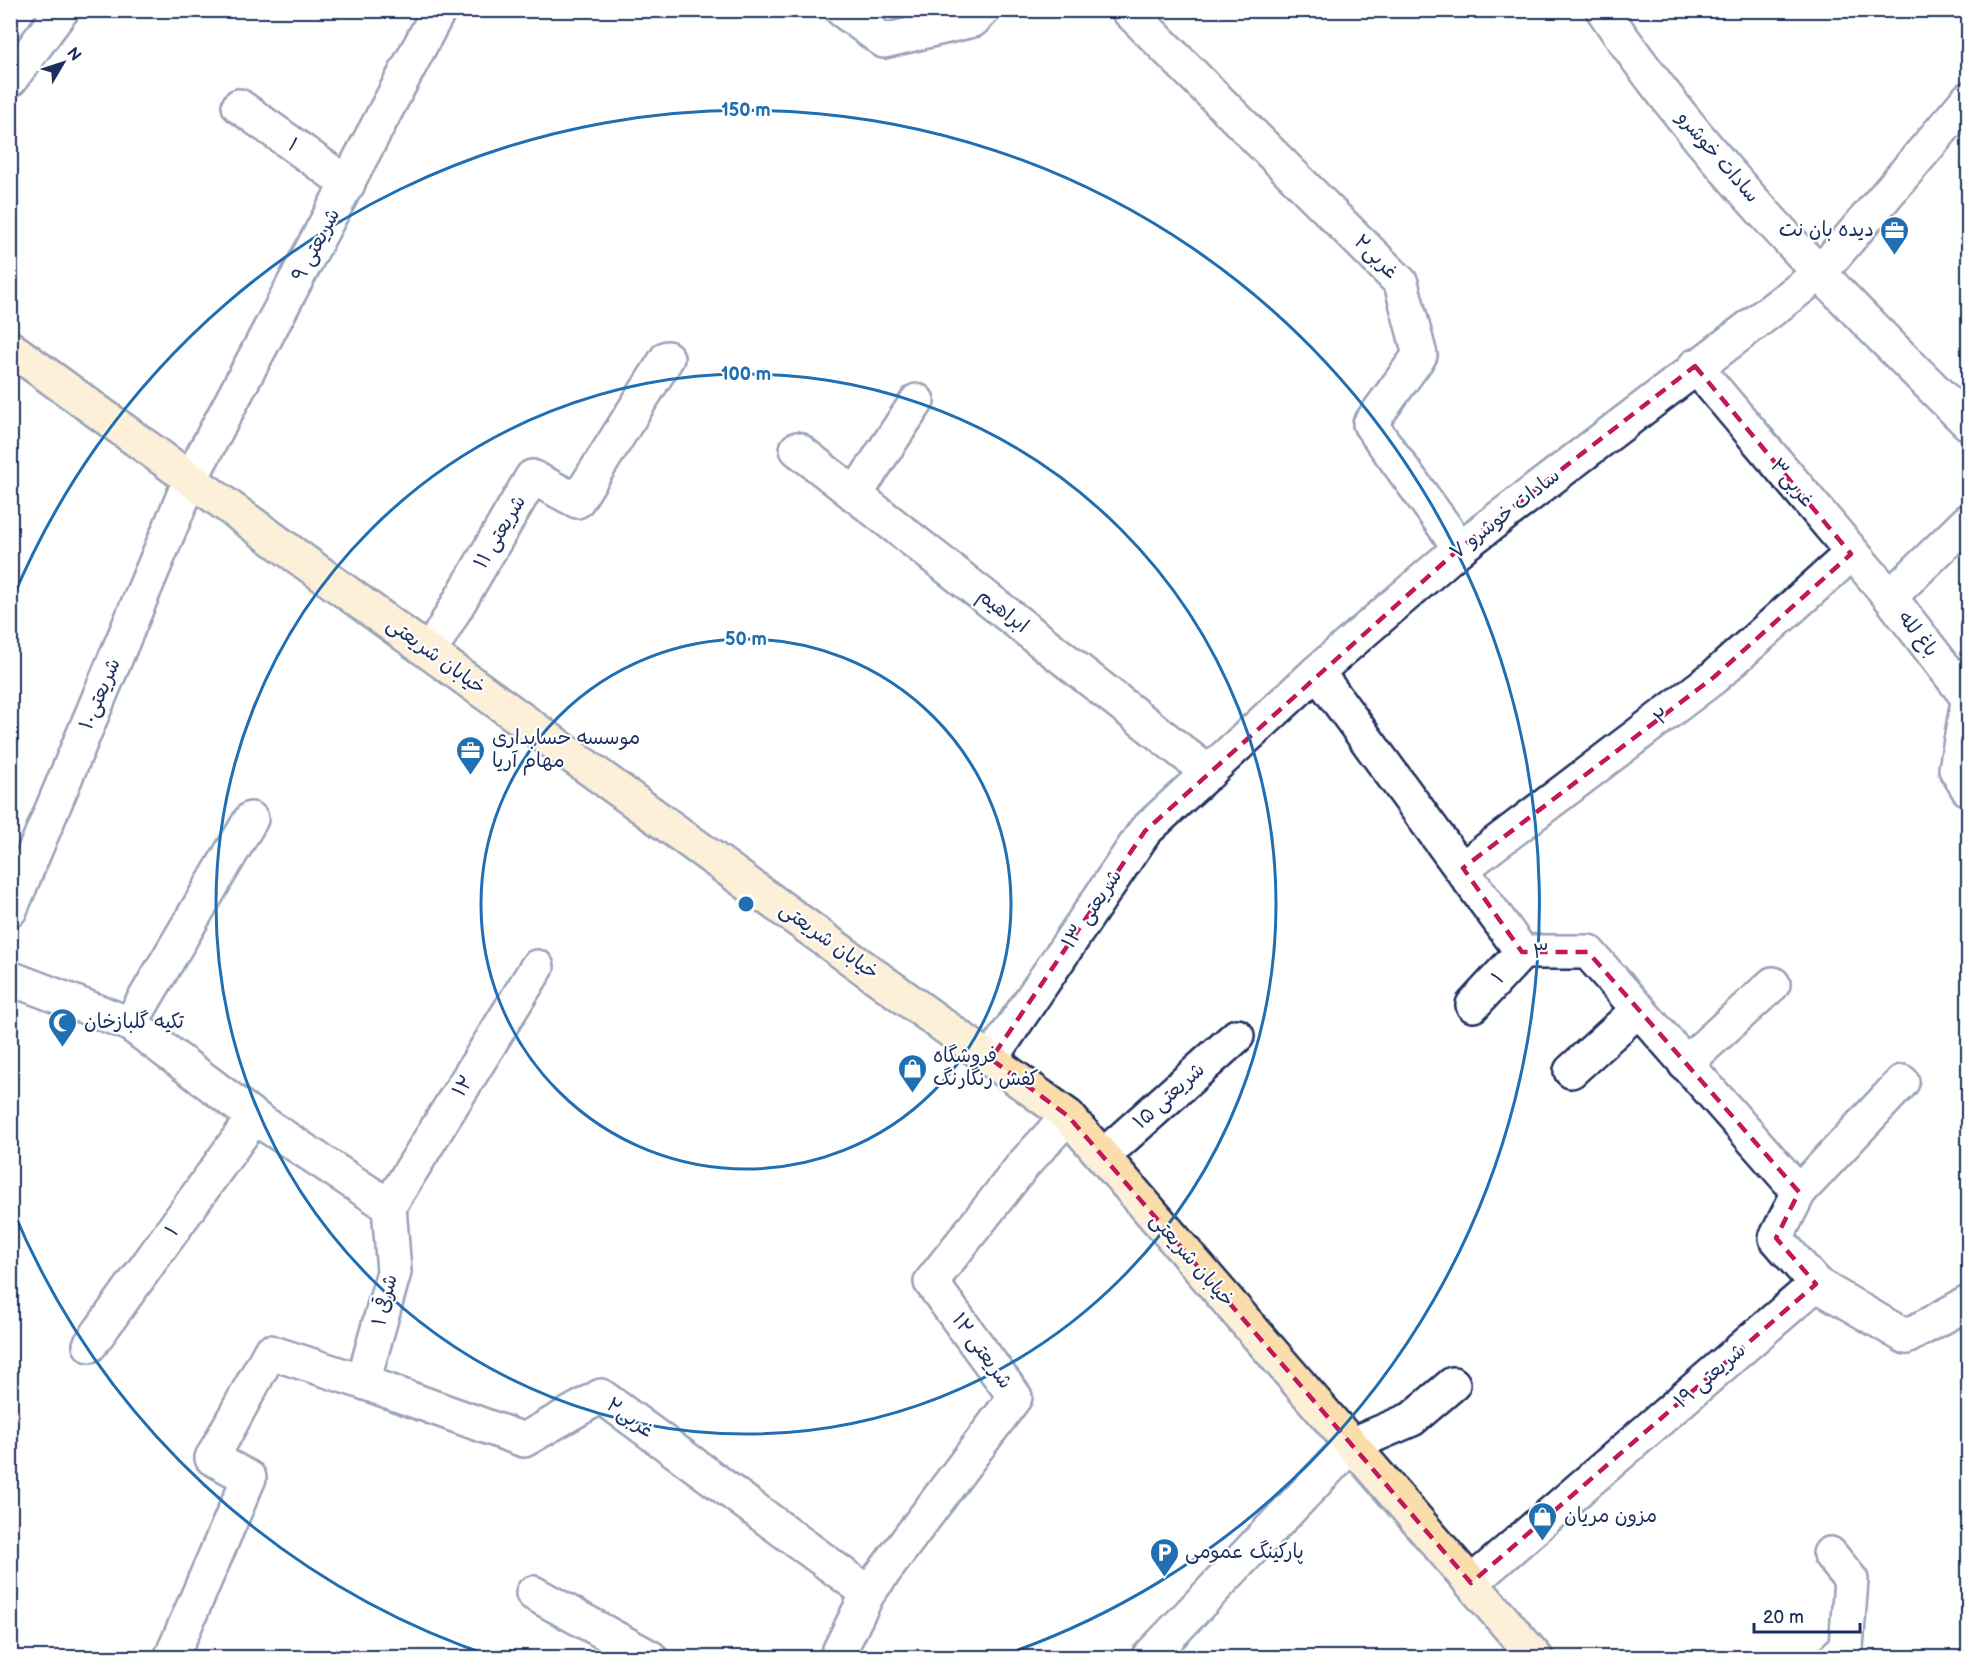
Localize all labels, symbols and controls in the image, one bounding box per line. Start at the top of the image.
north arrow [33,33,93,93]
text: N [62,44,85,65]
text: 150 m [721,100,771,121]
street label: سادات خوشرو [1670,105,1764,208]
street label: ۱ [283,133,303,157]
street label: شریعتی ۹ [287,204,345,286]
office icon: دیده بان نت [1879,214,1911,256]
place label: دیده بان نت [1779,218,1874,242]
street label: غربی۲ [1349,230,1403,284]
text: 100 m [721,364,771,385]
street label: غربی۳ [1765,454,1819,512]
street label: سادات خوشرو ۷ [1445,464,1565,564]
street label: شریعتی ۱۱ [469,491,531,573]
street label: ابراهیم [972,584,1033,640]
street label: باغ لله [1892,606,1943,662]
street label: خیابان شریعتی [382,612,490,700]
text: 50 m [725,629,767,650]
street label: شریعتی۱۰ [74,655,126,733]
street label: ۲ [1649,703,1675,731]
place label: موسسه حسابداری مهام آریا [492,726,640,776]
office icon: موسسه حسابداری مهام آریا [455,734,487,776]
street label: شریعتی ۱۳ [1057,865,1127,953]
centre of rings [736,894,756,914]
street label: خیابان شریعتی [775,897,883,985]
street label: ۳ [1533,940,1549,964]
street label: ۱ [1487,967,1509,989]
mosque icon: تکیه گلبازخان [47,1006,79,1048]
place label: تکیه گلبازخان [84,1010,184,1034]
place label: فروشگاه کفش رنگارنگ [933,1044,1039,1091]
shop icon: فروشگاه کفش رنگارنگ [896,1052,928,1094]
street label: شریعتی ۱۵ [1128,1058,1210,1134]
street label: ۱۲ [447,1071,479,1101]
street label: خیابان شریعتی [1145,1208,1239,1312]
street label: ۱ [160,1221,184,1241]
street label: ۱ شرقی [365,1271,403,1328]
street label: شریعتی ۱۲ [947,1309,1017,1393]
street label: شریعتی ۱۹ [1669,1339,1751,1413]
street label: غربی۲ [602,1393,658,1443]
shop icon: مزون مریان [1527,1500,1559,1542]
place label: مزون مریان [1564,1504,1657,1528]
parking icon: پارکینگ عمومی [1148,1536,1180,1578]
place label: پارکینگ عمومی [1185,1540,1304,1564]
scale bar [1754,1596,1860,1634]
text: 20 m [1763,1607,1804,1628]

